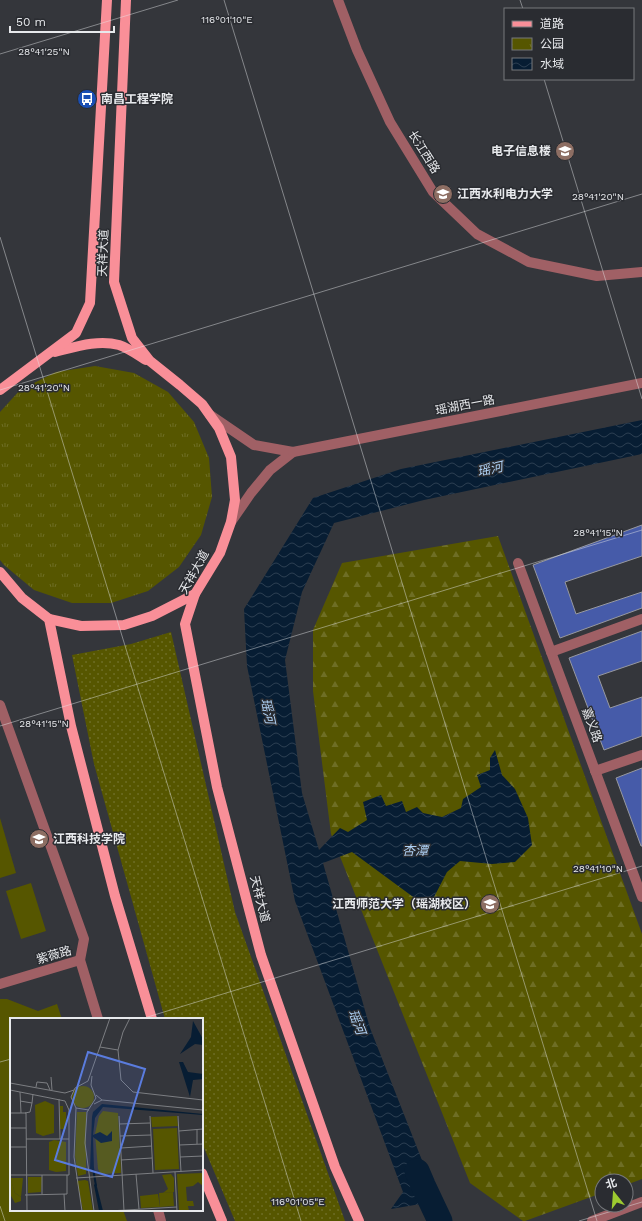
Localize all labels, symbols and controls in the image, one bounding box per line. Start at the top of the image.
scale bar [10,8,114,34]
legend [504,8,634,80]
text: 116°01'10"E [201,14,253,25]
text: 50 m [16,15,46,29]
text: 道路 [540,17,564,31]
text: 公园 [540,37,564,51]
text: 28°41'25"N [18,46,70,57]
text: 水域 [540,57,564,71]
bus stop icon: 南昌工程学院 [76,88,98,110]
place label: 南昌工程学院 [101,92,173,106]
street label: 长江西路 [405,128,443,176]
school or university icon: 电子信息楼 [554,140,576,162]
place label: 电子信息楼 [491,144,551,158]
school or university icon: 江西水利电力大学 [432,183,454,205]
place label: 江西水利电力大学 [457,187,553,201]
text: 28°41'20"N [572,191,624,202]
street label: 天祥大道 [95,229,111,277]
text: 28°41'20"N [18,382,70,393]
street label: 瑶湖西一路 [434,392,496,418]
water label: 瑶河 [476,458,507,479]
text: 28°41'15"N [573,527,623,538]
street label: 天祥大道 [176,548,212,596]
water label: 瑶河 [258,697,279,728]
street label: 嘉义路 [579,706,605,744]
text: 28°41'15"N [19,718,69,729]
school or university icon: 江西科技学院 [28,828,50,850]
place label: 江西科技学院 [53,832,125,846]
water label: 杏潭 [402,843,430,858]
text: 28°41'10"N [573,863,623,874]
street label: 天祥大道 [247,874,273,924]
school or university icon: 江西师范大学（瑶湖校区） [479,893,501,915]
place label: 江西师范大学（瑶湖校区） [332,897,476,911]
street label: 紫薇路 [35,943,73,967]
water label: 瑶河 [345,1007,370,1040]
inset map [10,1018,203,1211]
north arrow [594,1173,634,1213]
text: 北 [604,1176,618,1192]
text: 116°01'05"E [271,1196,325,1207]

